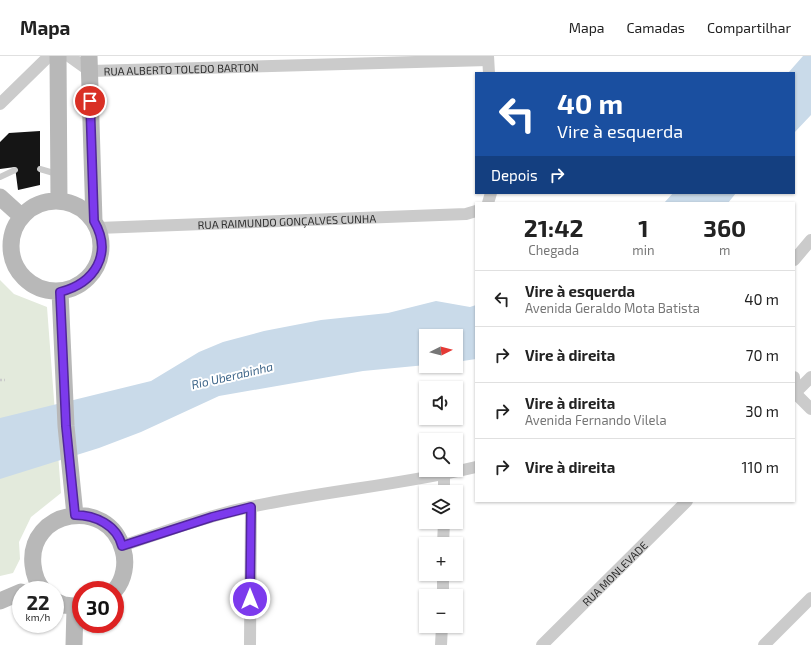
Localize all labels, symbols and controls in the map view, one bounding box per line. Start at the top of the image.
text: Mapa [20,16,70,39]
text: Mapa [569,19,605,36]
text: Camadas [627,19,685,36]
text: Compartilhar [707,19,791,36]
street label: RUA ALBERTO TOLEDO BARTON [103,60,259,77]
pin [73,84,107,118]
text: 40 m [557,86,623,120]
icon: left [491,88,543,140]
icon: arrive [79,90,101,112]
text: Vire à esquerda [557,120,683,142]
icon: right [546,164,568,186]
text: Depois [491,166,538,184]
street label: RUA RAIMUNDO GONÇALVES CUNHA [197,211,376,231]
text: 21:42 [524,213,584,242]
text: 1 [638,213,649,242]
text: 360 [703,213,746,242]
text: Chegada [528,242,579,258]
text: min [632,242,654,258]
text: m [719,242,730,258]
text: Vire à esquerda [525,282,635,300]
icon: left [491,288,513,310]
text: 40 m [744,290,779,308]
text: Avenida Geraldo Mota Batista [525,300,700,316]
north arrow [419,329,463,373]
map controls [419,329,463,633]
icon: right [491,344,513,366]
text: Vire à direita [525,346,615,364]
text: 70 m [746,346,779,364]
water label: Rio Uberabinha [190,359,274,391]
button: sound [419,381,463,425]
text: Vire à direita [525,394,615,412]
icon: right [491,400,513,422]
text: 30 m [745,402,779,420]
text: Avenida Fernando Vilela [525,412,667,428]
button: search [419,433,463,477]
icon: right [491,456,513,478]
text: Vire à direita [525,458,615,476]
text: 110 m [742,458,779,476]
button: layers [419,485,463,529]
button: + [419,537,463,581]
street label: RUA MONLEVADE [579,538,650,608]
position arrow [229,578,271,620]
speed limit sign: 30 [72,581,124,633]
button: − [419,589,463,633]
text: 22 [26,590,50,614]
text: km/h [26,611,50,623]

